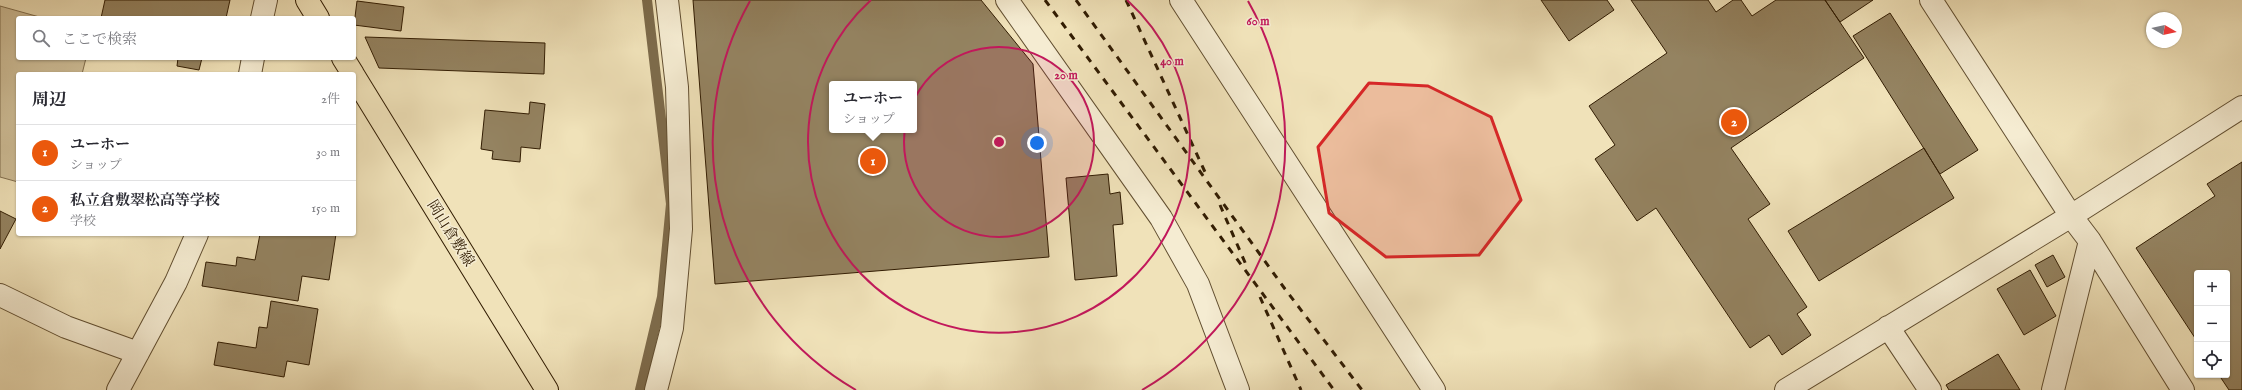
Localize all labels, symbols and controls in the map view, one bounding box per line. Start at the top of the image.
north arrow [2146,12,2182,48]
text: 60 m [1247,14,1270,29]
search box [16,16,356,60]
icon: search [30,27,52,49]
text: ここで検索 [62,30,137,49]
text: 40 m [1160,54,1185,69]
text: 20 m [1054,68,1078,83]
popup [829,81,917,133]
text: ユーホー [843,89,903,108]
text: 周辺 [32,90,66,111]
text: 2件 [321,91,340,108]
pin: 2 [1721,107,1747,137]
text: ショップ [843,111,895,128]
your location [1027,133,1047,153]
text: ユーホー [70,135,130,154]
centre of rings [992,135,1006,149]
text: 1 [43,144,47,161]
text: 30 m [316,144,340,161]
pin: 1 [860,146,886,176]
text: ショップ [70,157,122,174]
text: 私立倉敷翠松高等学校 [70,191,220,210]
street label: 岡山倉敷線 [423,196,479,270]
text: 2 [42,200,48,217]
text: 150 m [311,200,340,217]
text: 学校 [70,213,96,230]
map controls [2194,270,2230,378]
button: + [2194,270,2230,306]
button: − [2194,306,2230,342]
button: locate [2194,342,2230,378]

